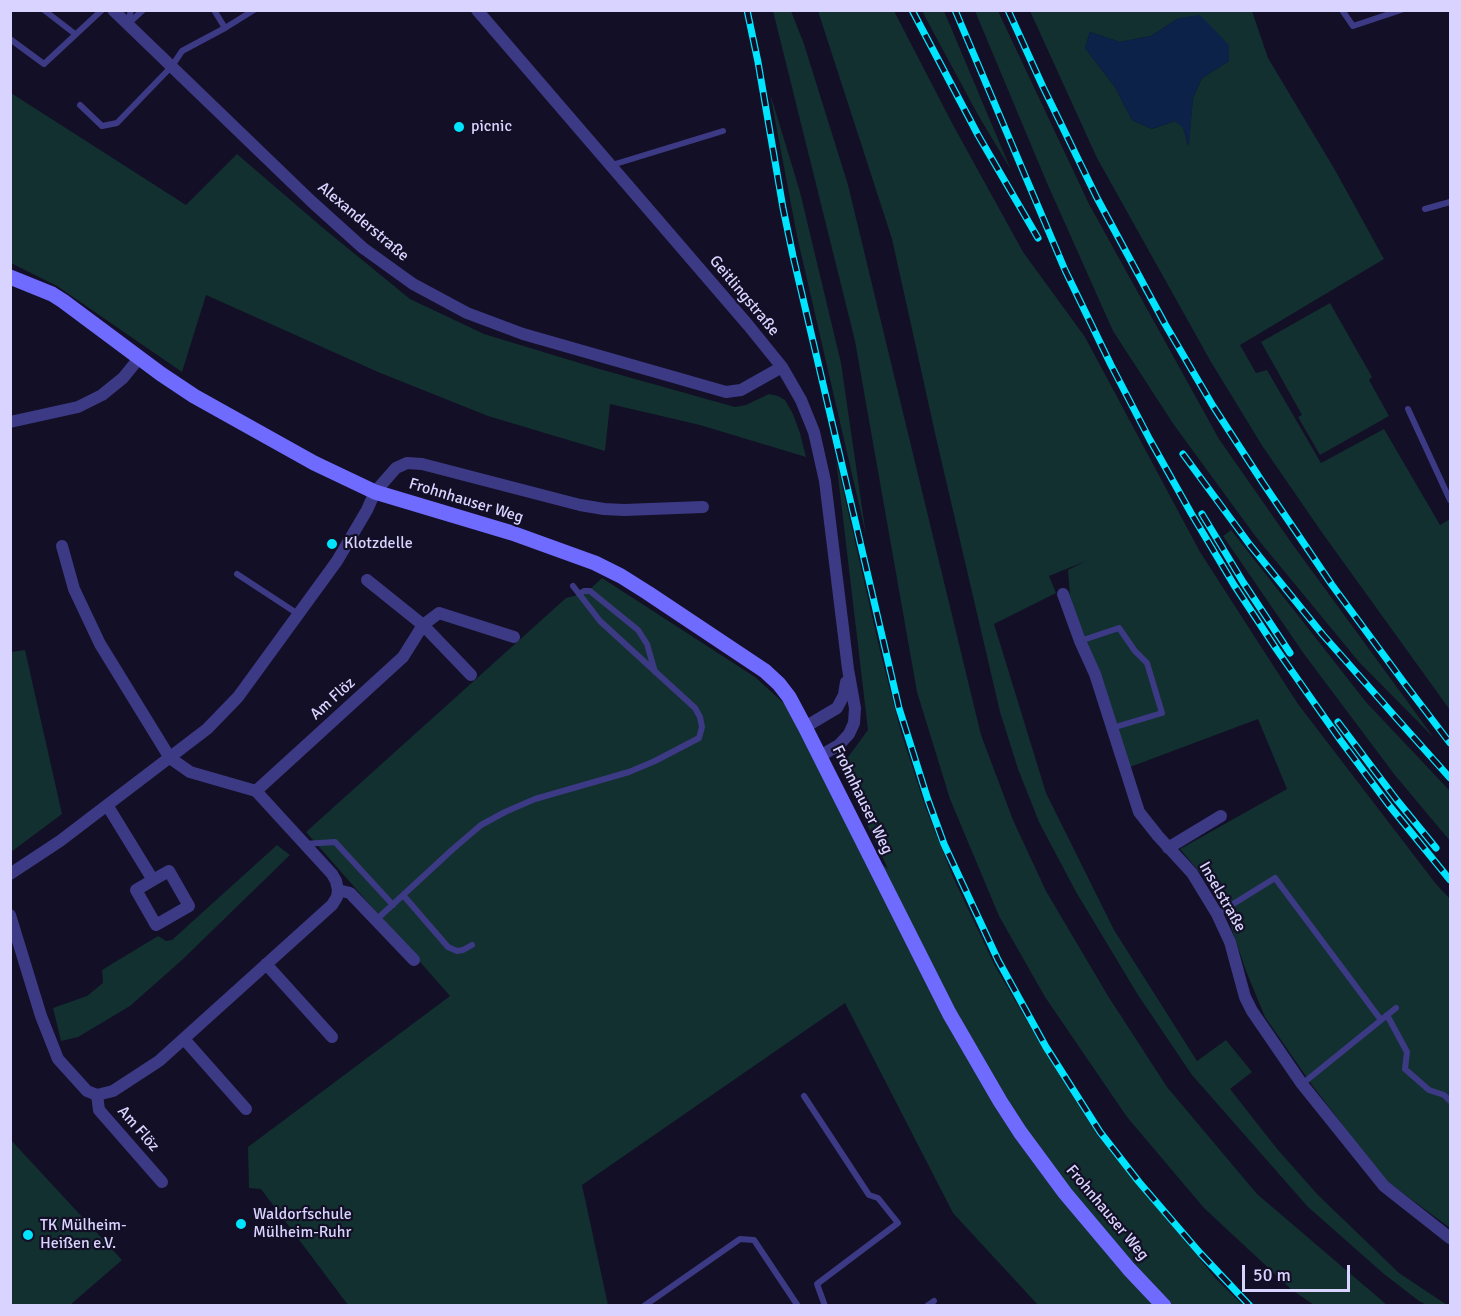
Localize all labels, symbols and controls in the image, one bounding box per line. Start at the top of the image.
place label: picnic [471,117,512,137]
marker: picnic [452,120,466,134]
street label: Alexanderstraße [313,178,413,266]
street label: Geitlingstraße [705,252,783,340]
street label: Frohnhauser Weg [406,474,526,528]
place label: Klotzdelle [344,534,413,554]
marker: Klotzdelle [325,537,339,551]
street label: Am Flöz [306,674,360,724]
street label: Frohnhauser Weg [827,742,897,858]
street label: Inselstraße [1194,859,1250,935]
street label: Am Flöz [113,1102,163,1156]
street label: Frohnhauser Weg [1061,1161,1153,1265]
place label: Waldorfschule Mülheim-Ruhr [253,1205,352,1243]
place label: TK Mülheim- Heißen e.V. [40,1216,127,1254]
marker: Waldorfschule Mülheim-Ruhr [234,1217,248,1231]
marker: TK Mülheim- Heißen e.V. [21,1228,35,1242]
scale bar [1245,1253,1353,1291]
text: 50 m [1253,1264,1291,1286]

